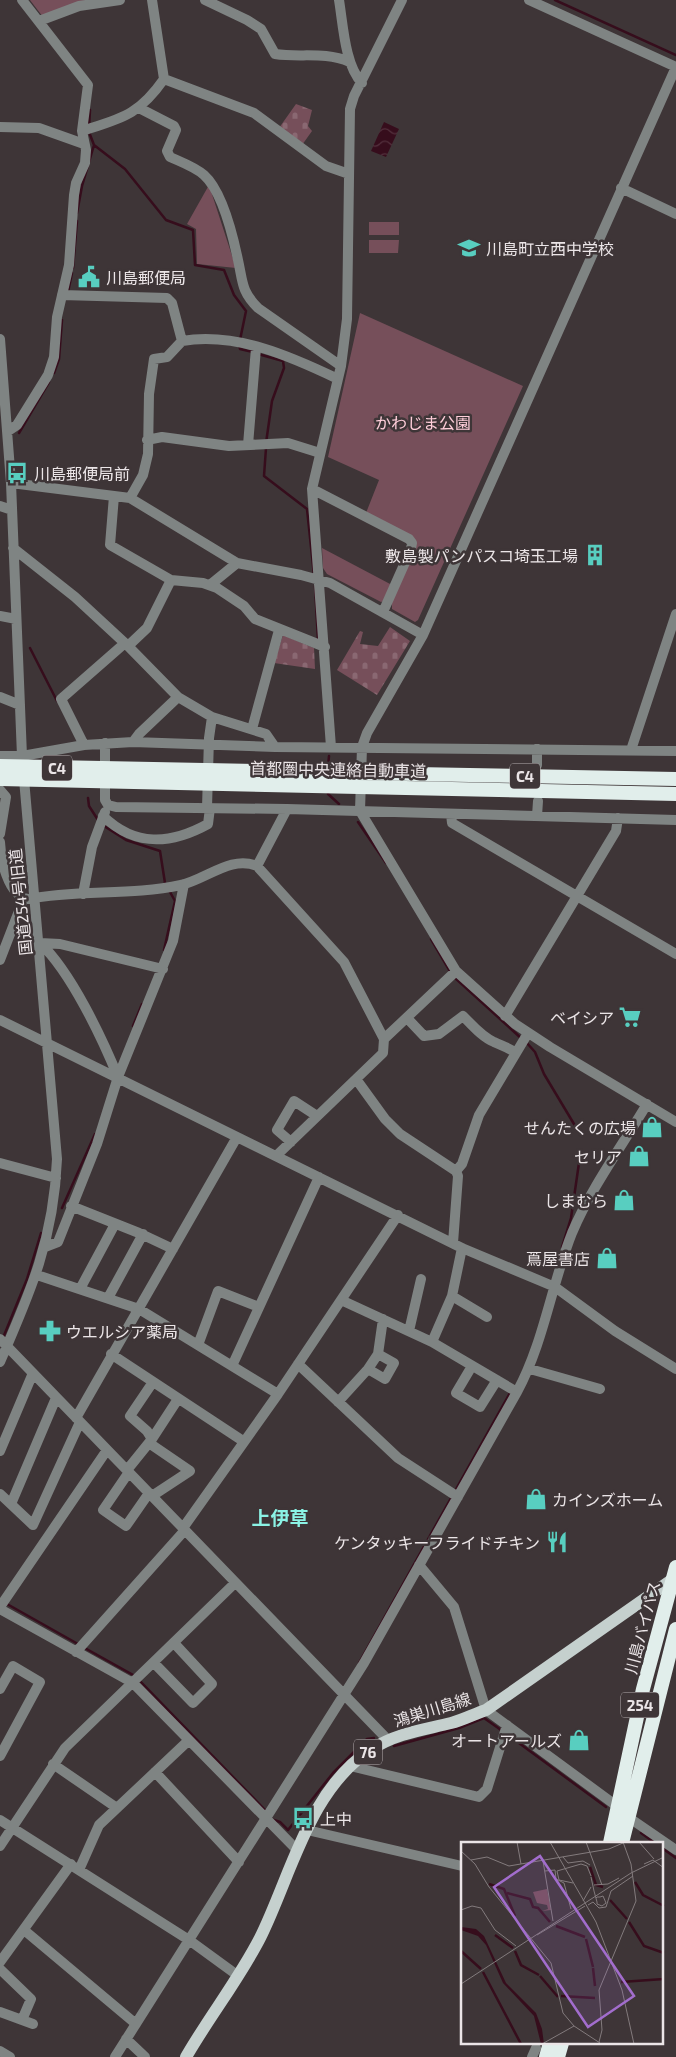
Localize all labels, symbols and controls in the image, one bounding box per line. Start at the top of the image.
school or university icon: 川島町立西中学校 [456,235,482,261]
place label: 川島町立西中学校 [486,239,614,258]
public building icon: 川島郵便局 [76,264,102,290]
place label: 川島郵便局 [106,268,186,287]
park label: かわじま公園 [375,413,471,432]
bus stop icon: 川島郵便局前 [4,460,30,486]
place label: 川島郵便局前 [34,464,130,483]
building icon: 敷島製パンパスコ埼玉工場 [582,542,608,568]
place label: 敷島製パンパスコ埼玉工場 [385,546,578,565]
road number: C4 [42,756,72,780]
street label: 首都圏中央連絡自動車道 [250,758,426,780]
road number: C4 [510,764,540,788]
street label: 国道254号旧道 [5,848,35,956]
supermarket icon: ベイシア [617,1004,643,1030]
place label: ベイシア [550,1008,614,1027]
shop icon: せんたくの広場 [639,1114,665,1140]
place label: せんたくの広場 [524,1118,636,1137]
shop icon: セリア [626,1143,652,1169]
place label: セリア [574,1147,622,1166]
shop icon: しまむら [611,1187,637,1213]
place label: しまむら [544,1191,608,1210]
shop icon: 蔦屋書店 [594,1245,620,1271]
place label: 蔦屋書店 [526,1249,590,1268]
pharmacy icon: ウエルシア薬局 [37,1318,63,1344]
place label: ウエルシア薬局 [66,1322,178,1341]
shop icon: カインズホーム [523,1486,549,1512]
place label: カインズホーム [552,1490,663,1509]
district label: 上伊草 [251,1506,309,1529]
restaurant icon: ケンタッキーフライドチキン [544,1529,570,1555]
place label: ケンタッキーフライドチキン [334,1533,540,1552]
street label: 川島バイパス [620,1578,664,1676]
street label: 鴻巣川島線 [391,1688,473,1730]
road number: 254 [621,1692,659,1718]
shop icon: オートアールズ [566,1727,592,1753]
place label: オートアールズ [451,1731,562,1750]
road number: 76 [354,1740,382,1764]
bus stop icon: 上中 [290,1805,316,1831]
place label: 上中 [320,1809,352,1828]
inset map [461,1842,664,2044]

